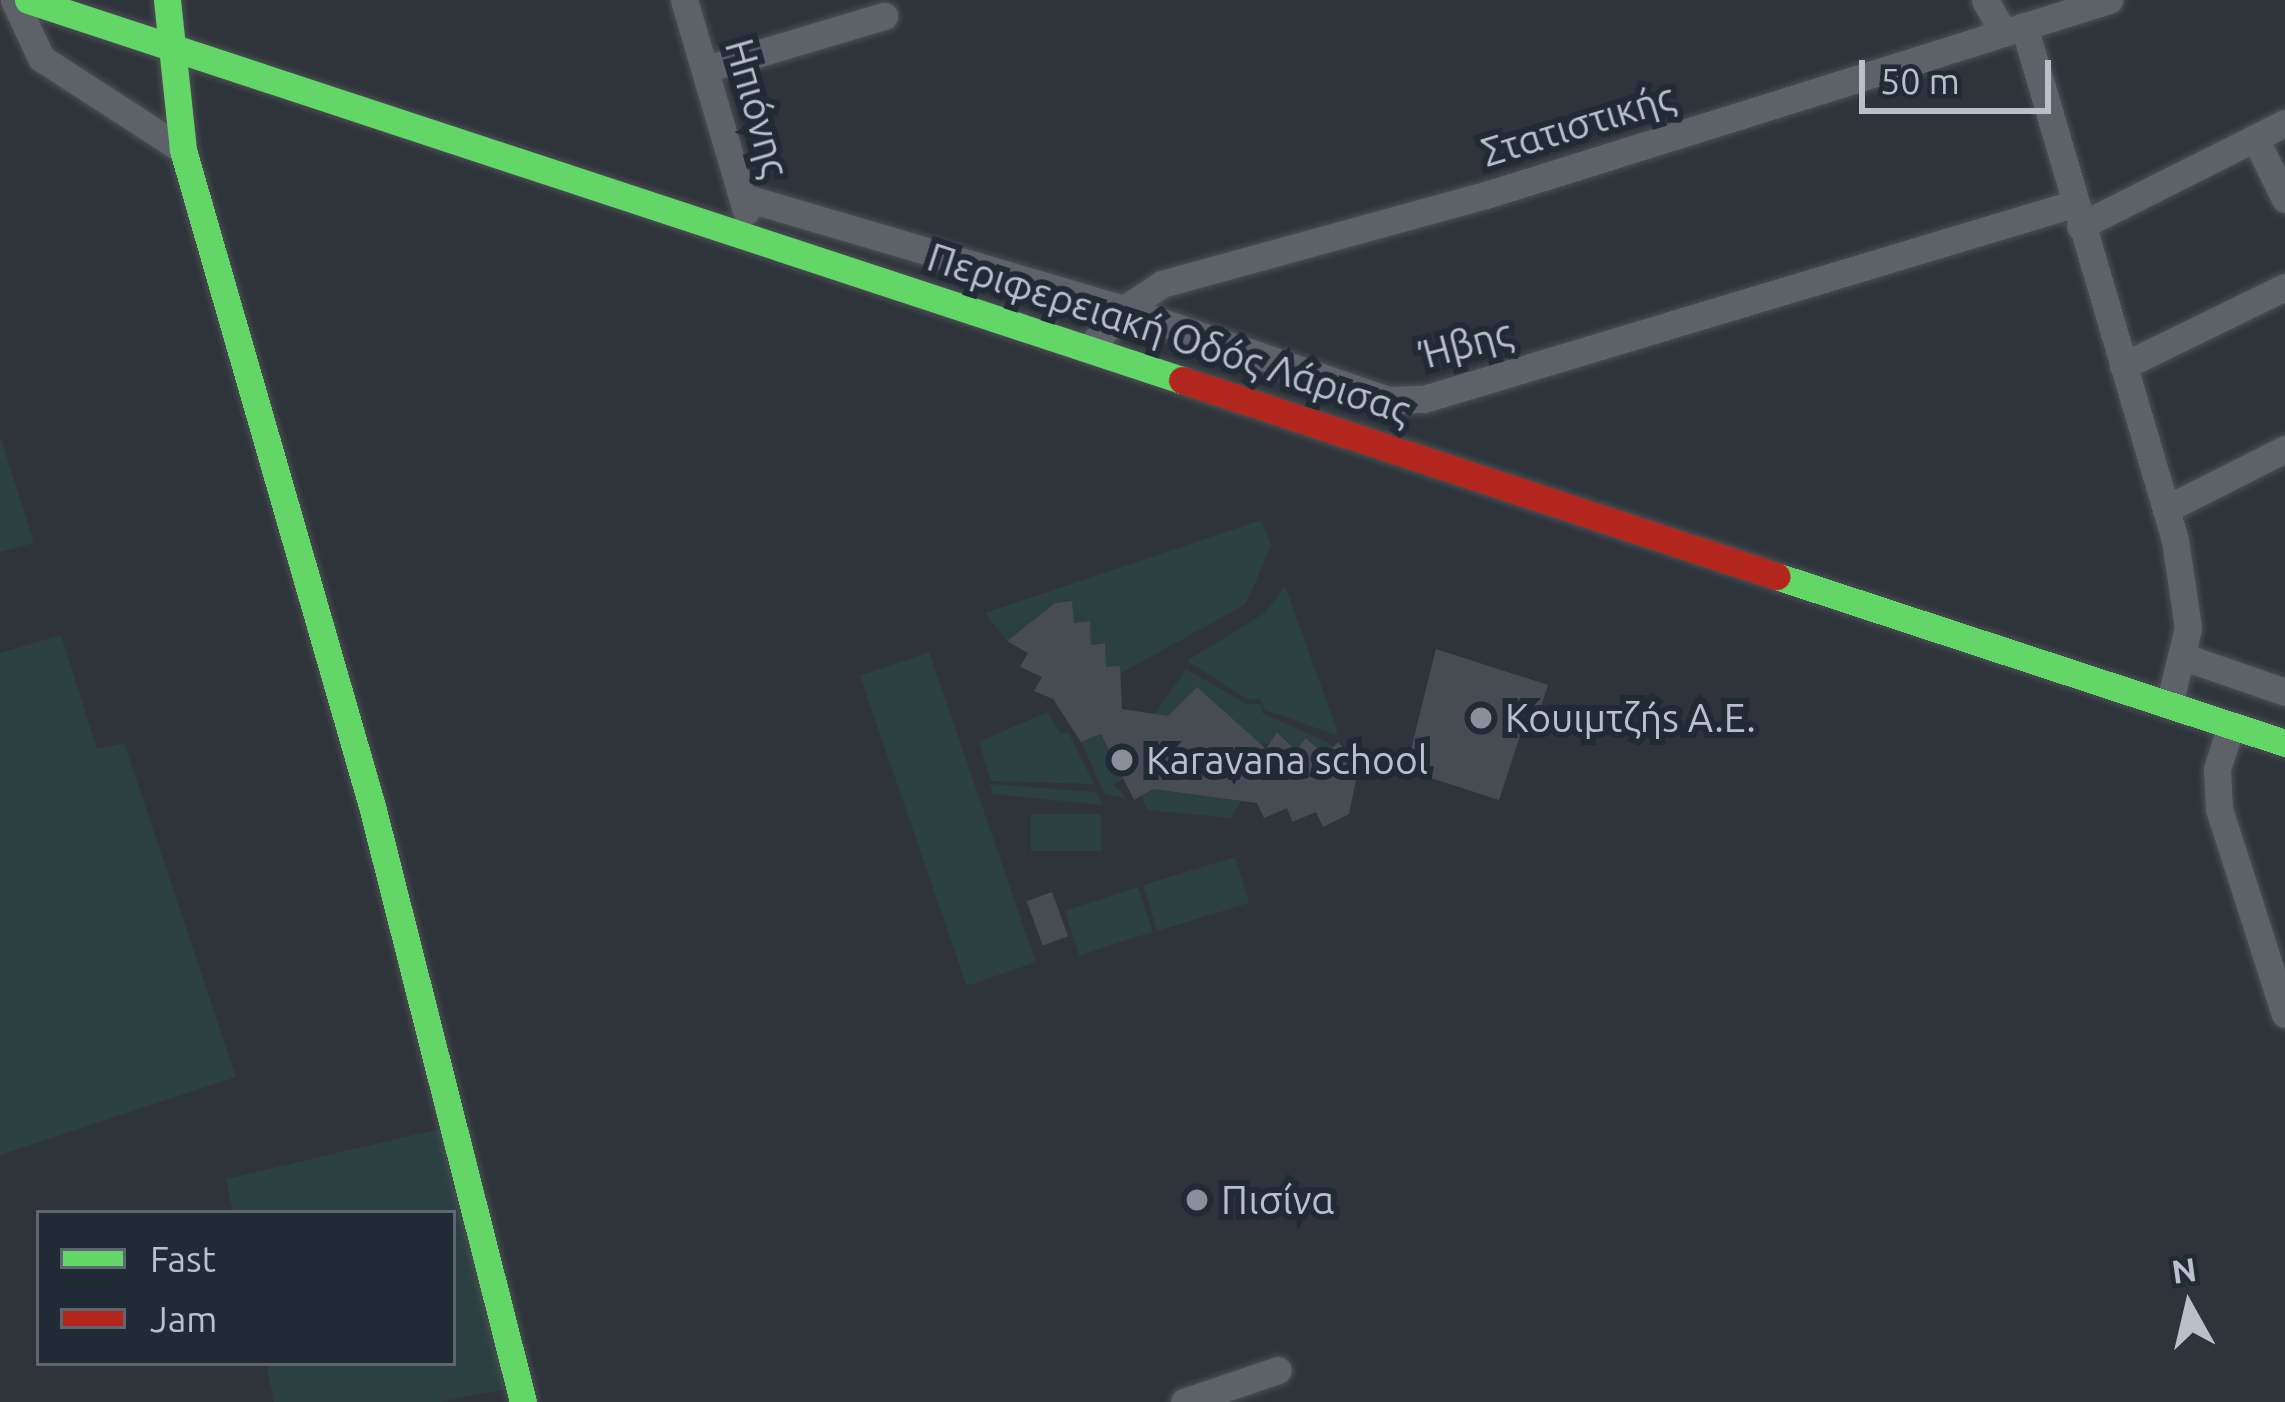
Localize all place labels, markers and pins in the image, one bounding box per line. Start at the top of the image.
place label: Κουιμτζήs Α.Ε. [1505,695,1756,741]
marker: Κουιμτζήs Α.Ε. [1468,705,1494,731]
place label: Karavana school [1146,737,1428,783]
marker: Karavana school [1109,747,1135,773]
place label: Πισίνα [1221,1177,1335,1223]
marker: Πισίνα [1184,1187,1210,1213]

